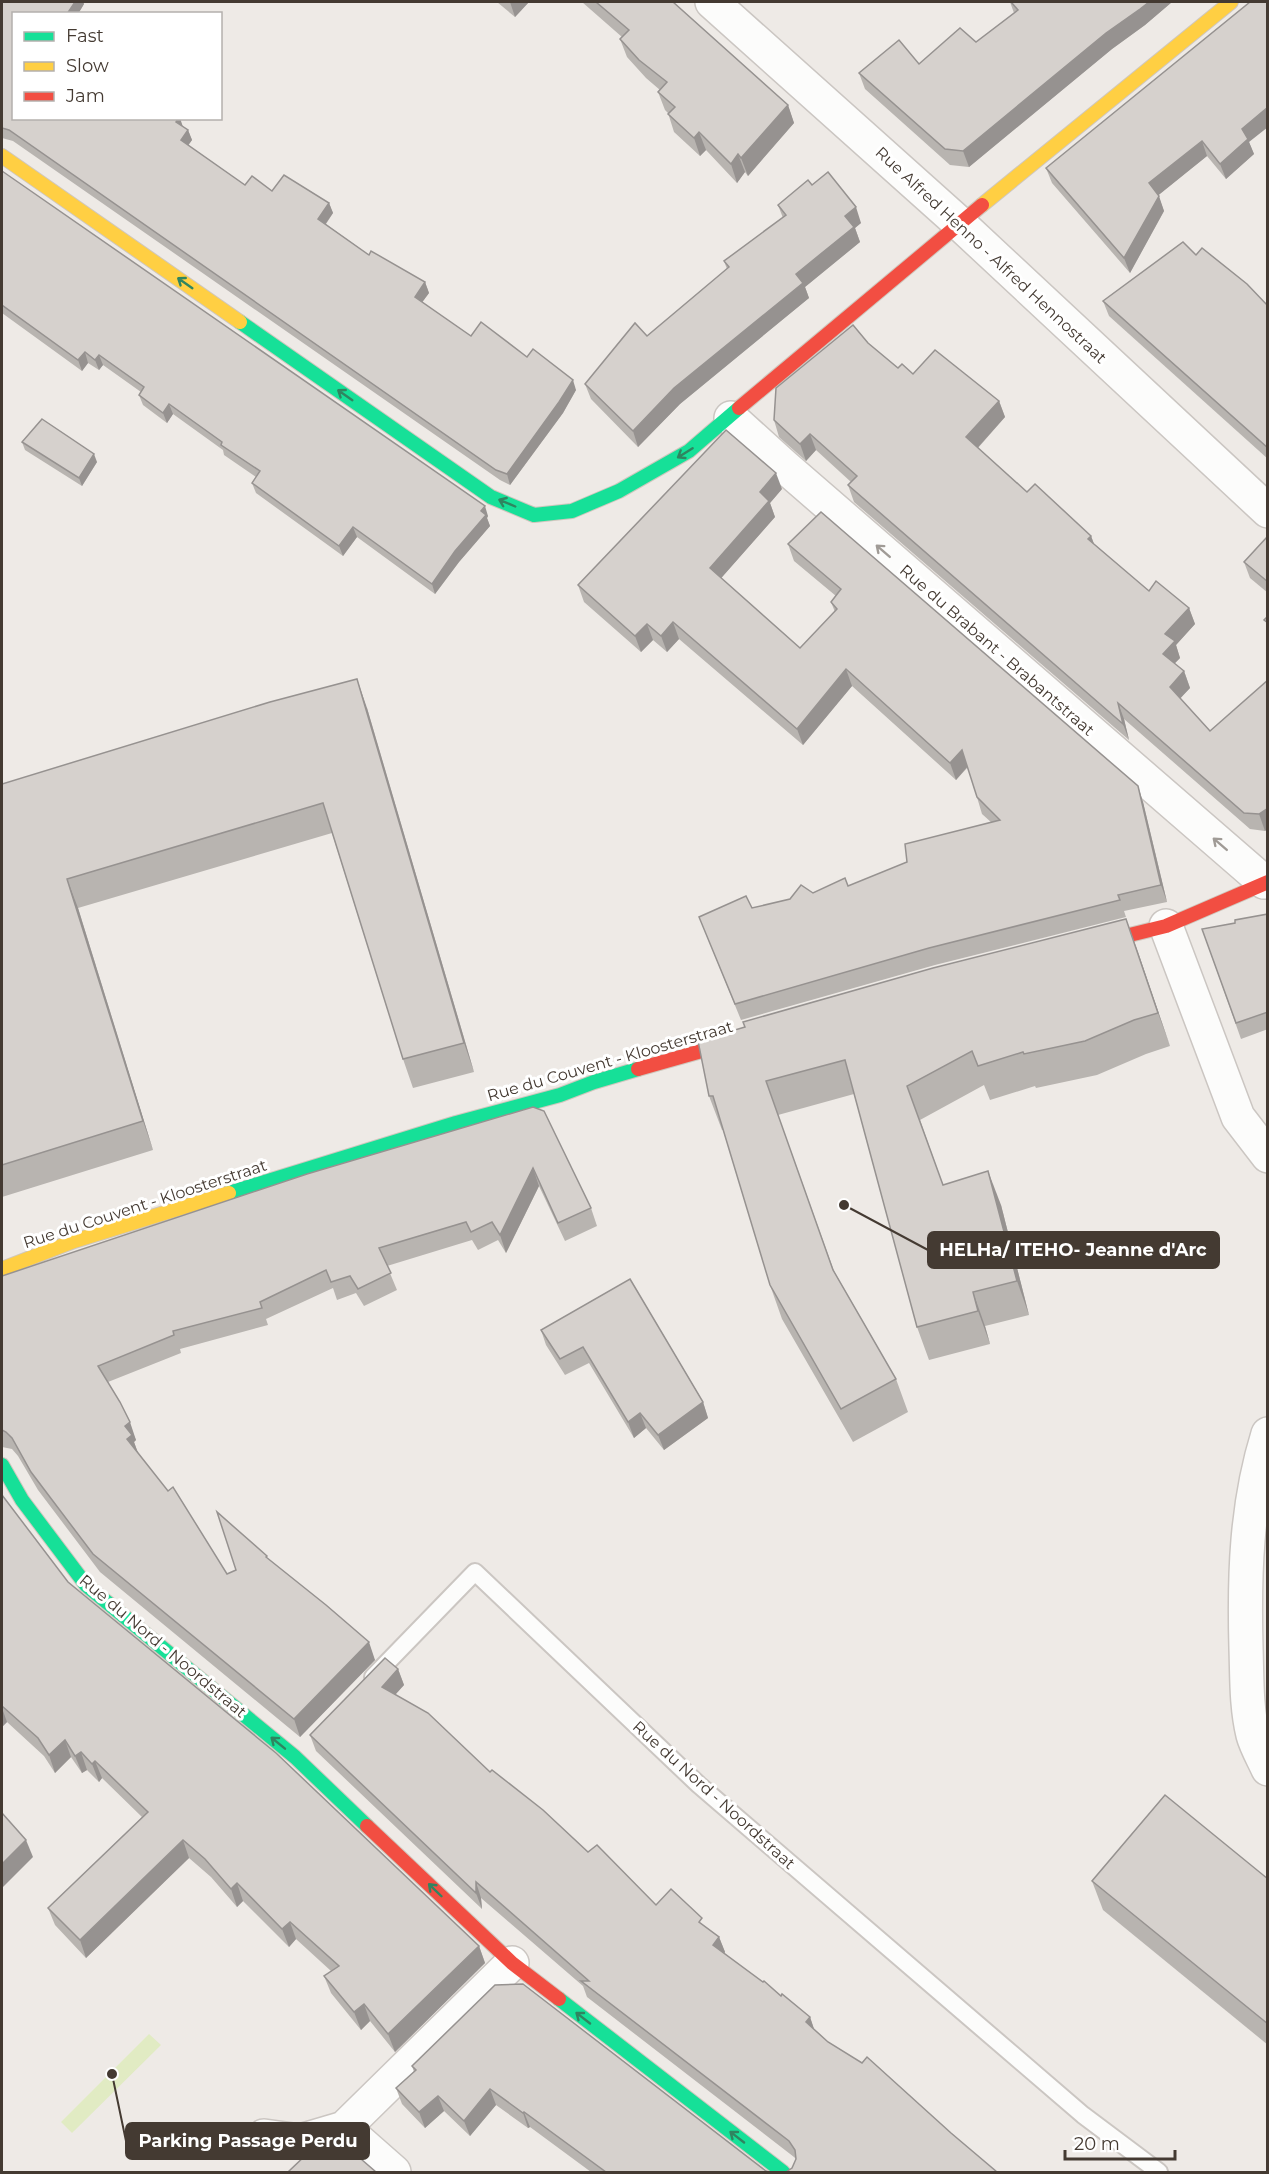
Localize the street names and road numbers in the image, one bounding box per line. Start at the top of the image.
street label: Rue Alfred Henno - Alfred Hennostraat [872,143,1111,368]
street label: Rue du Brabant - Brabantstraat [896,560,1099,740]
street label: Rue du Couvent - Kloosterstraat [485,1017,736,1105]
street label: Rue du Couvent - Kloosterstraat [21,1155,270,1252]
street label: Rue du Nord - Noordstraat [76,1571,251,1722]
street label: Rue du Nord - Noordstraat [629,1717,800,1873]

